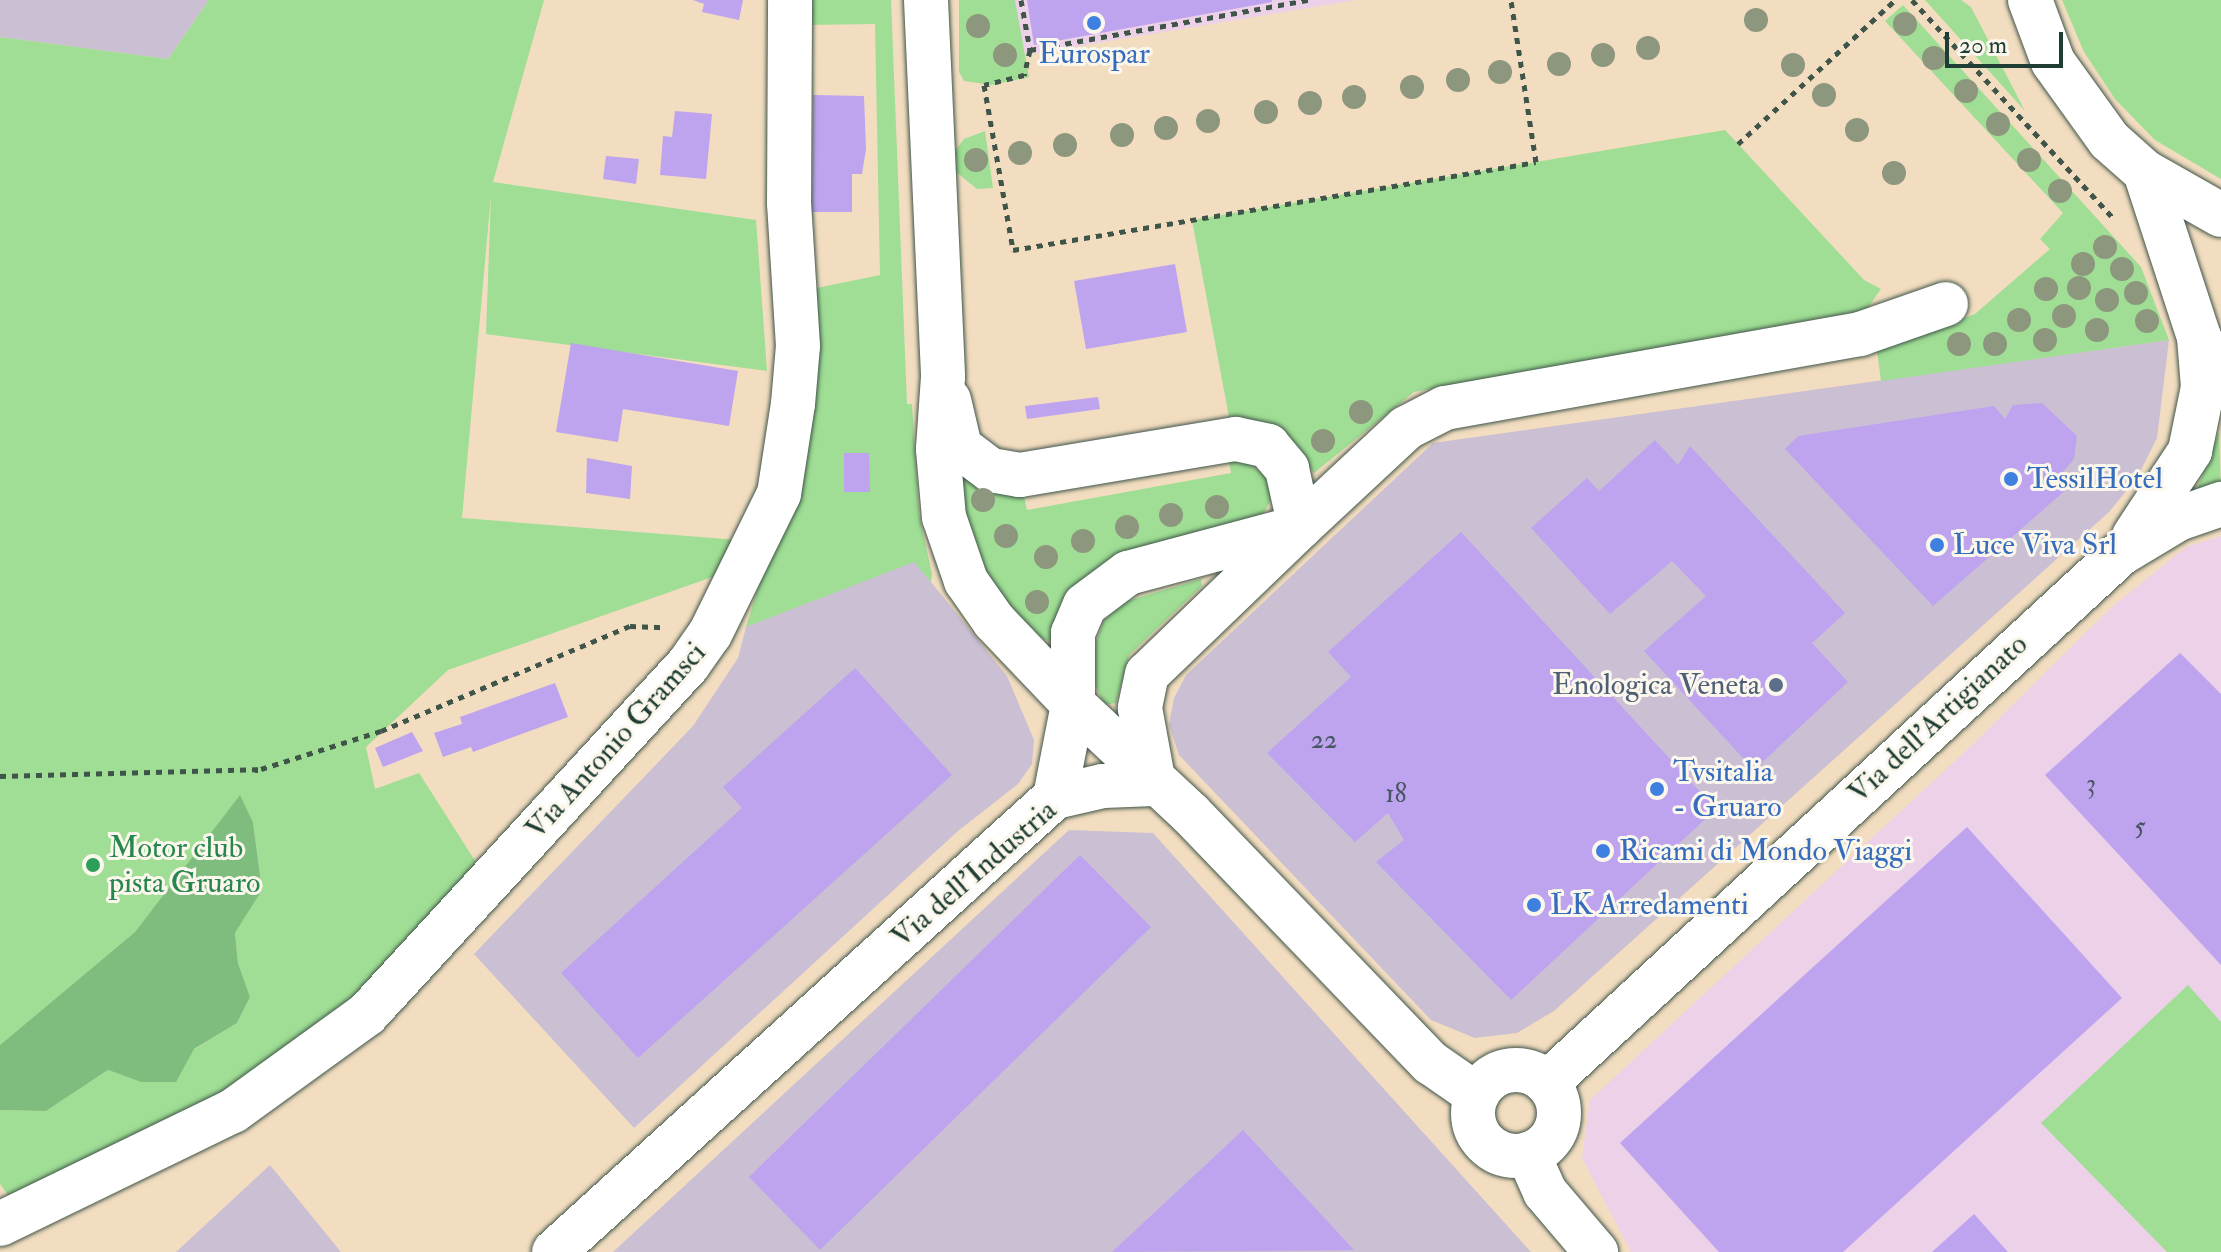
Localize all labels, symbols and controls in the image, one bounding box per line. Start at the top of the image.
marker: Eurospar [1085,14,1103,32]
scale bar [1949,16,2067,66]
text: 20 m [1959,30,2007,61]
place label: Eurospar [1038,36,1150,72]
place label: TessilHotel [2027,461,2163,497]
marker: TessilHotel [2002,470,2020,488]
place label: Luce Viva Srl [1953,527,2117,563]
marker: Luce Viva Srl [1928,536,1946,554]
street label: Via dell'Artigianato [1841,627,2035,811]
street label: Via Antonio Gramsci [518,635,714,847]
place label: Enologica Veneta [1552,667,1760,703]
marker: Enologica Veneta [1767,676,1785,694]
house number: 22 [1311,725,1337,757]
place label: Tvsitalia - Gruaro [1673,754,1782,824]
house number: 3 [2086,769,2096,801]
house number: 18 [1385,779,1407,811]
marker: Tvsitalia - Gruaro [1648,780,1666,798]
street label: Via dell'Industria [884,792,1064,956]
house number: 5 [2134,812,2146,844]
place label: Motor club pista Gruaro [109,830,260,900]
place label: Ricami di Mondo Viaggi [1619,833,1912,869]
marker: Ricami di Mondo Viaggi [1594,842,1612,860]
marker: Motor club pista Gruaro [84,856,102,874]
place label: LK Arredamenti [1550,887,1749,923]
marker: LK Arredamenti [1525,896,1543,914]

